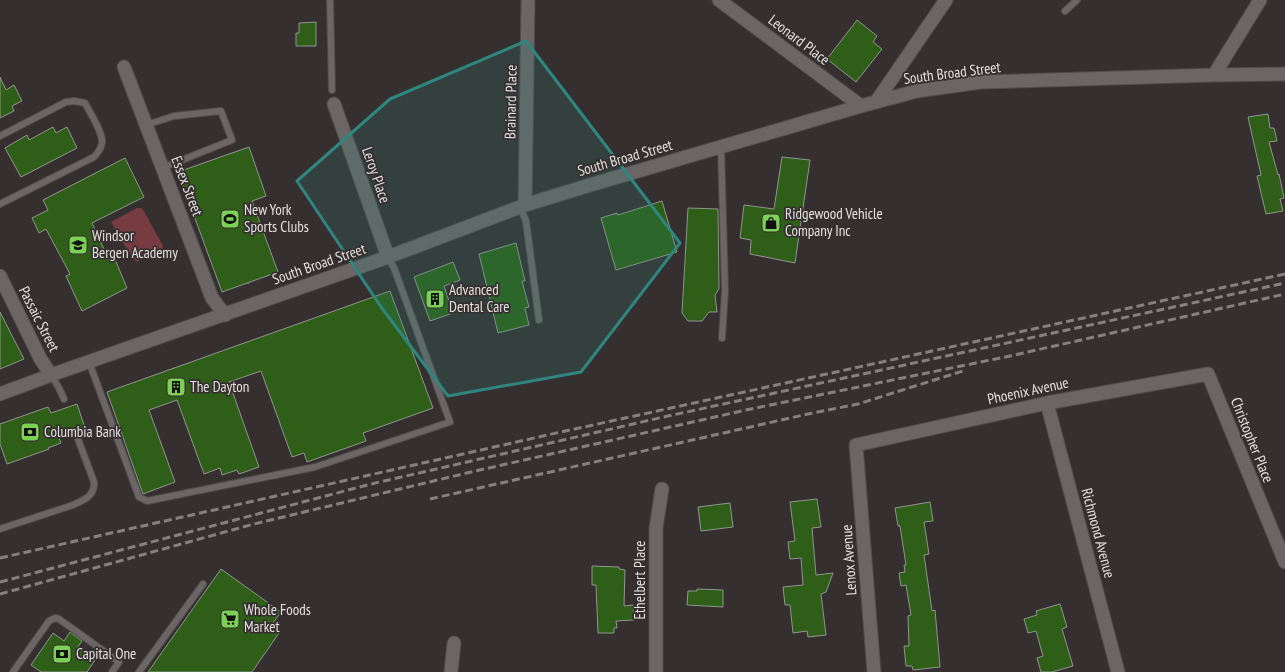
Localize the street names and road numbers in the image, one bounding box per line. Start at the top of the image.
street label: Leonard Place [765,10,834,69]
street label: South Broad Street [902,57,1002,88]
street label: Brainard Place [500,65,521,139]
street label: South Broad Street [575,135,674,180]
street label: Leroy Place [358,144,395,205]
street label: Essex Street [167,153,208,218]
street label: South Broad Street [270,239,368,288]
street label: Passaic Street [15,283,64,355]
street label: Phoenix Avenue [986,373,1070,408]
street label: Christopher Place [1227,394,1278,485]
street label: Richmond Avenue [1077,486,1120,580]
street label: Lenox Avenue [837,524,860,596]
street label: Ethelbert Place [630,541,649,619]

